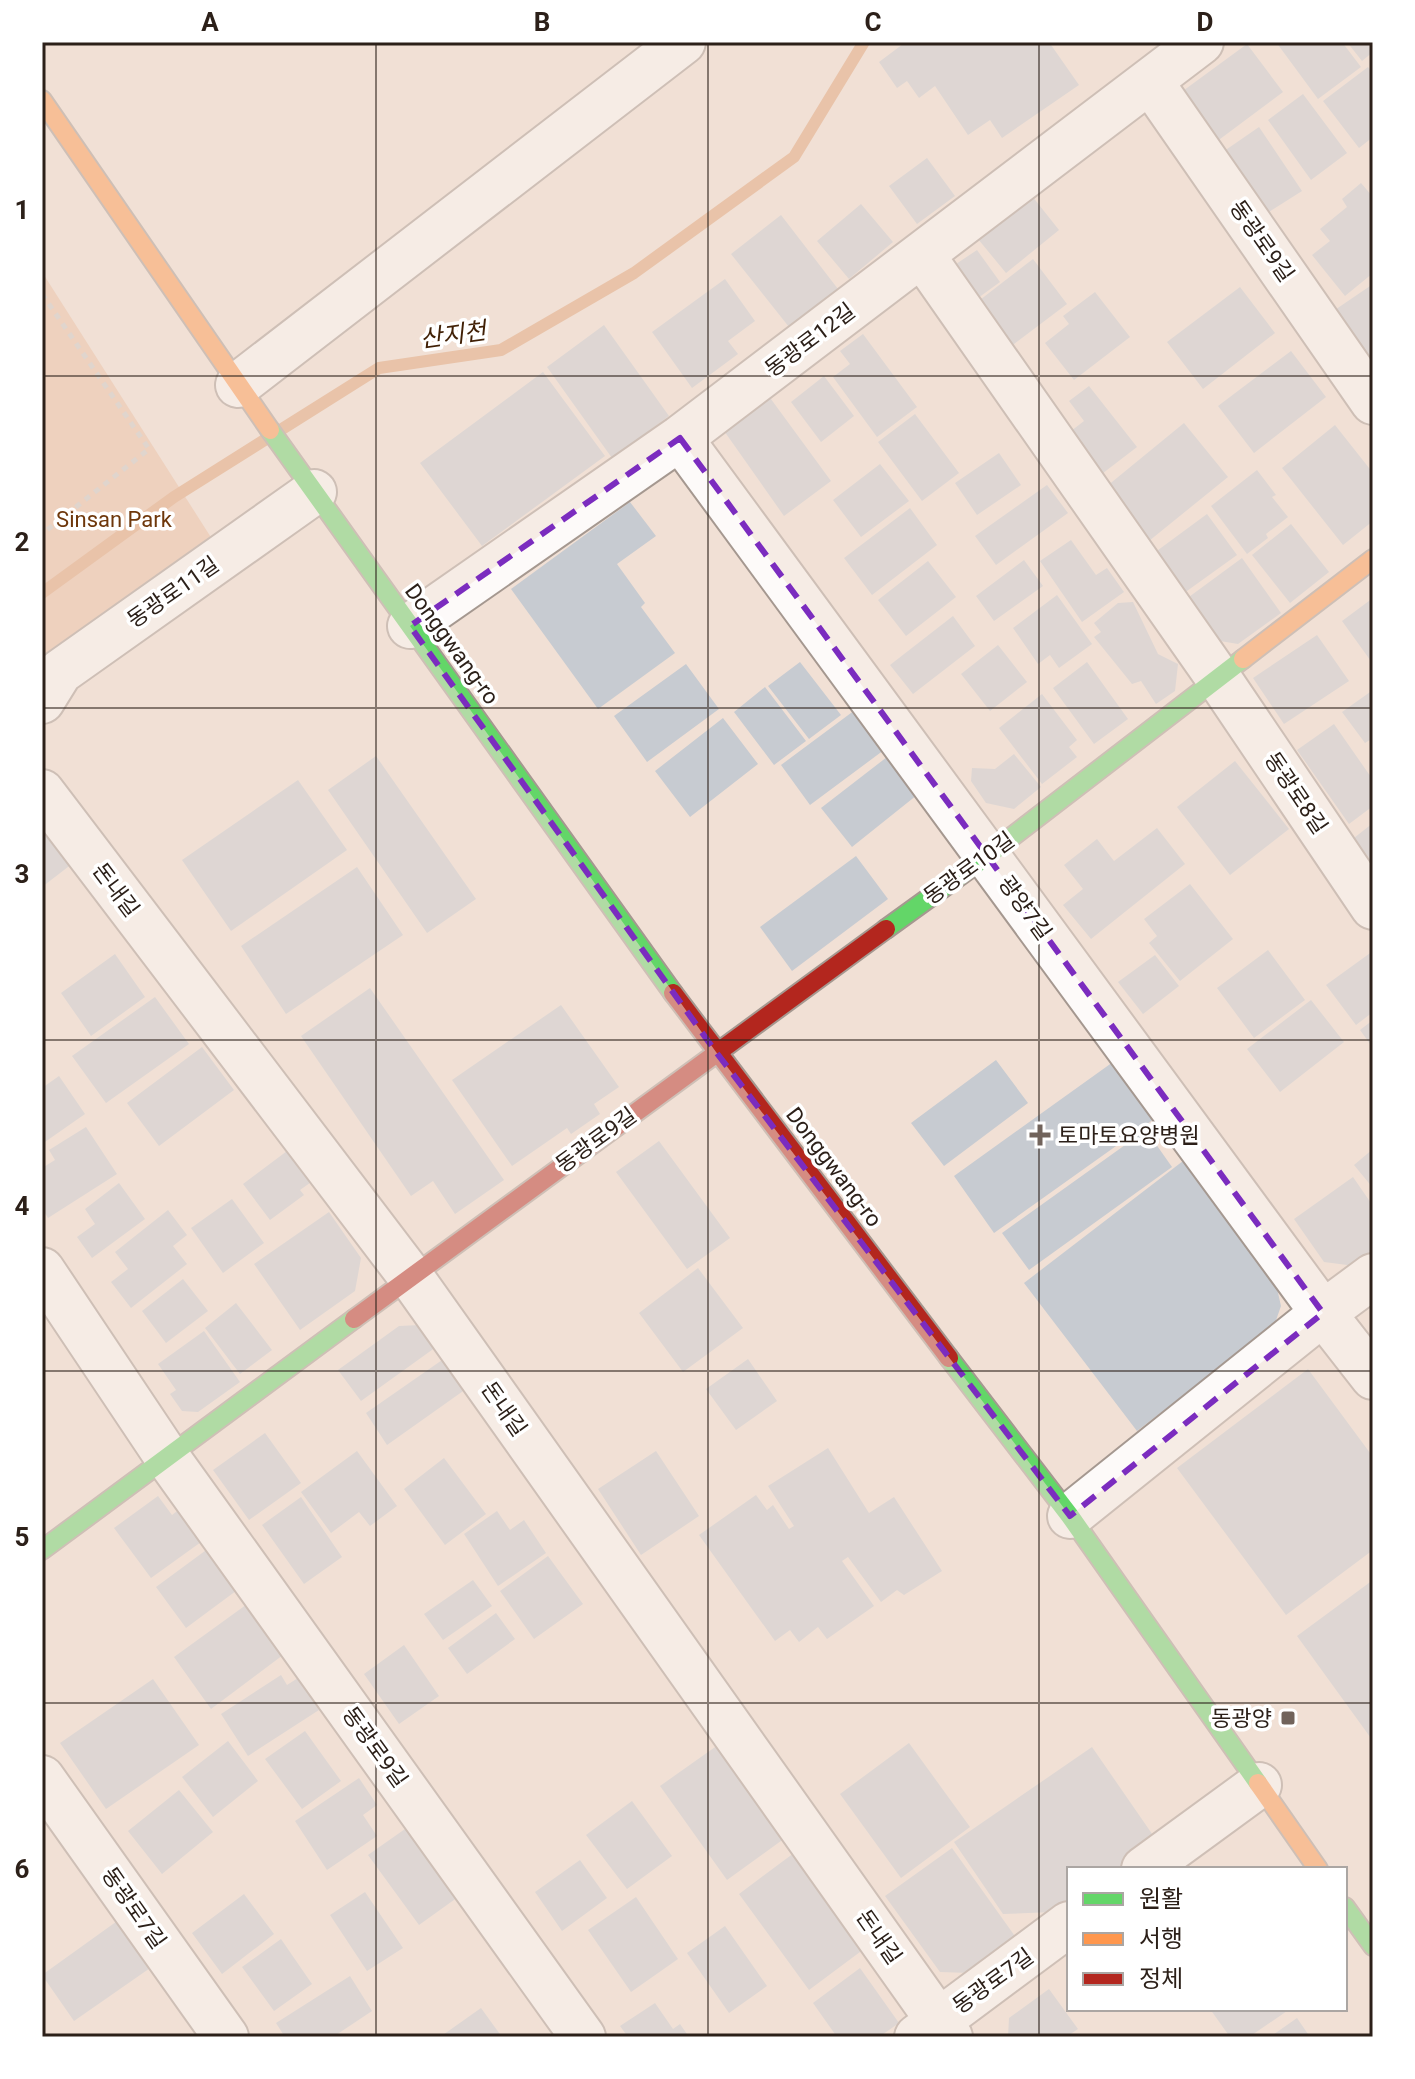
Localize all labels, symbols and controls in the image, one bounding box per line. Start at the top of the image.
text: A [201,7,219,37]
text: B [534,7,550,37]
text: C [864,7,882,37]
text: D [1197,7,1213,37]
text: 1 [15,195,29,225]
street label: 동광로9길 [1225,196,1299,286]
street label: 동광로12길 [760,298,860,382]
water label: 산지천 [418,316,491,353]
park label: Sinsan Park [56,507,173,532]
text: 2 [15,527,29,557]
street label: 동광로11길 [123,551,223,633]
street label: Donggwang-ro [400,579,504,709]
street label: 동광로8길 [1260,747,1332,839]
street label: 동광로10길 [919,827,1019,909]
street label: 돈내길 [88,858,144,922]
text: 3 [15,859,29,889]
street label: 광양7길 [993,871,1057,945]
street label: 동광로9길 [551,1102,641,1178]
street label: Donggwang-ro [781,1102,887,1232]
place label: 토마토요양병원 [1058,1123,1200,1148]
marker: 토마토요양병원 [1029,1124,1051,1146]
text: 4 [15,1191,30,1221]
street label: 돈내길 [476,1377,532,1441]
text: 5 [15,1522,29,1552]
street label: 동광로9길 [337,1702,413,1792]
place label: 동광양 [1211,1706,1272,1731]
marker: 동광양 [1279,1709,1297,1727]
text: 6 [15,1854,30,1884]
street label: 동광로7길 [97,1863,171,1953]
legend [1067,1867,1347,2011]
text: 원활 [1139,1885,1183,1913]
street label: 돈내길 [851,1905,907,1969]
text: 서행 [1139,1925,1183,1953]
street label: 동광로7길 [948,1943,1038,2019]
text: 정체 [1139,1965,1183,1993]

